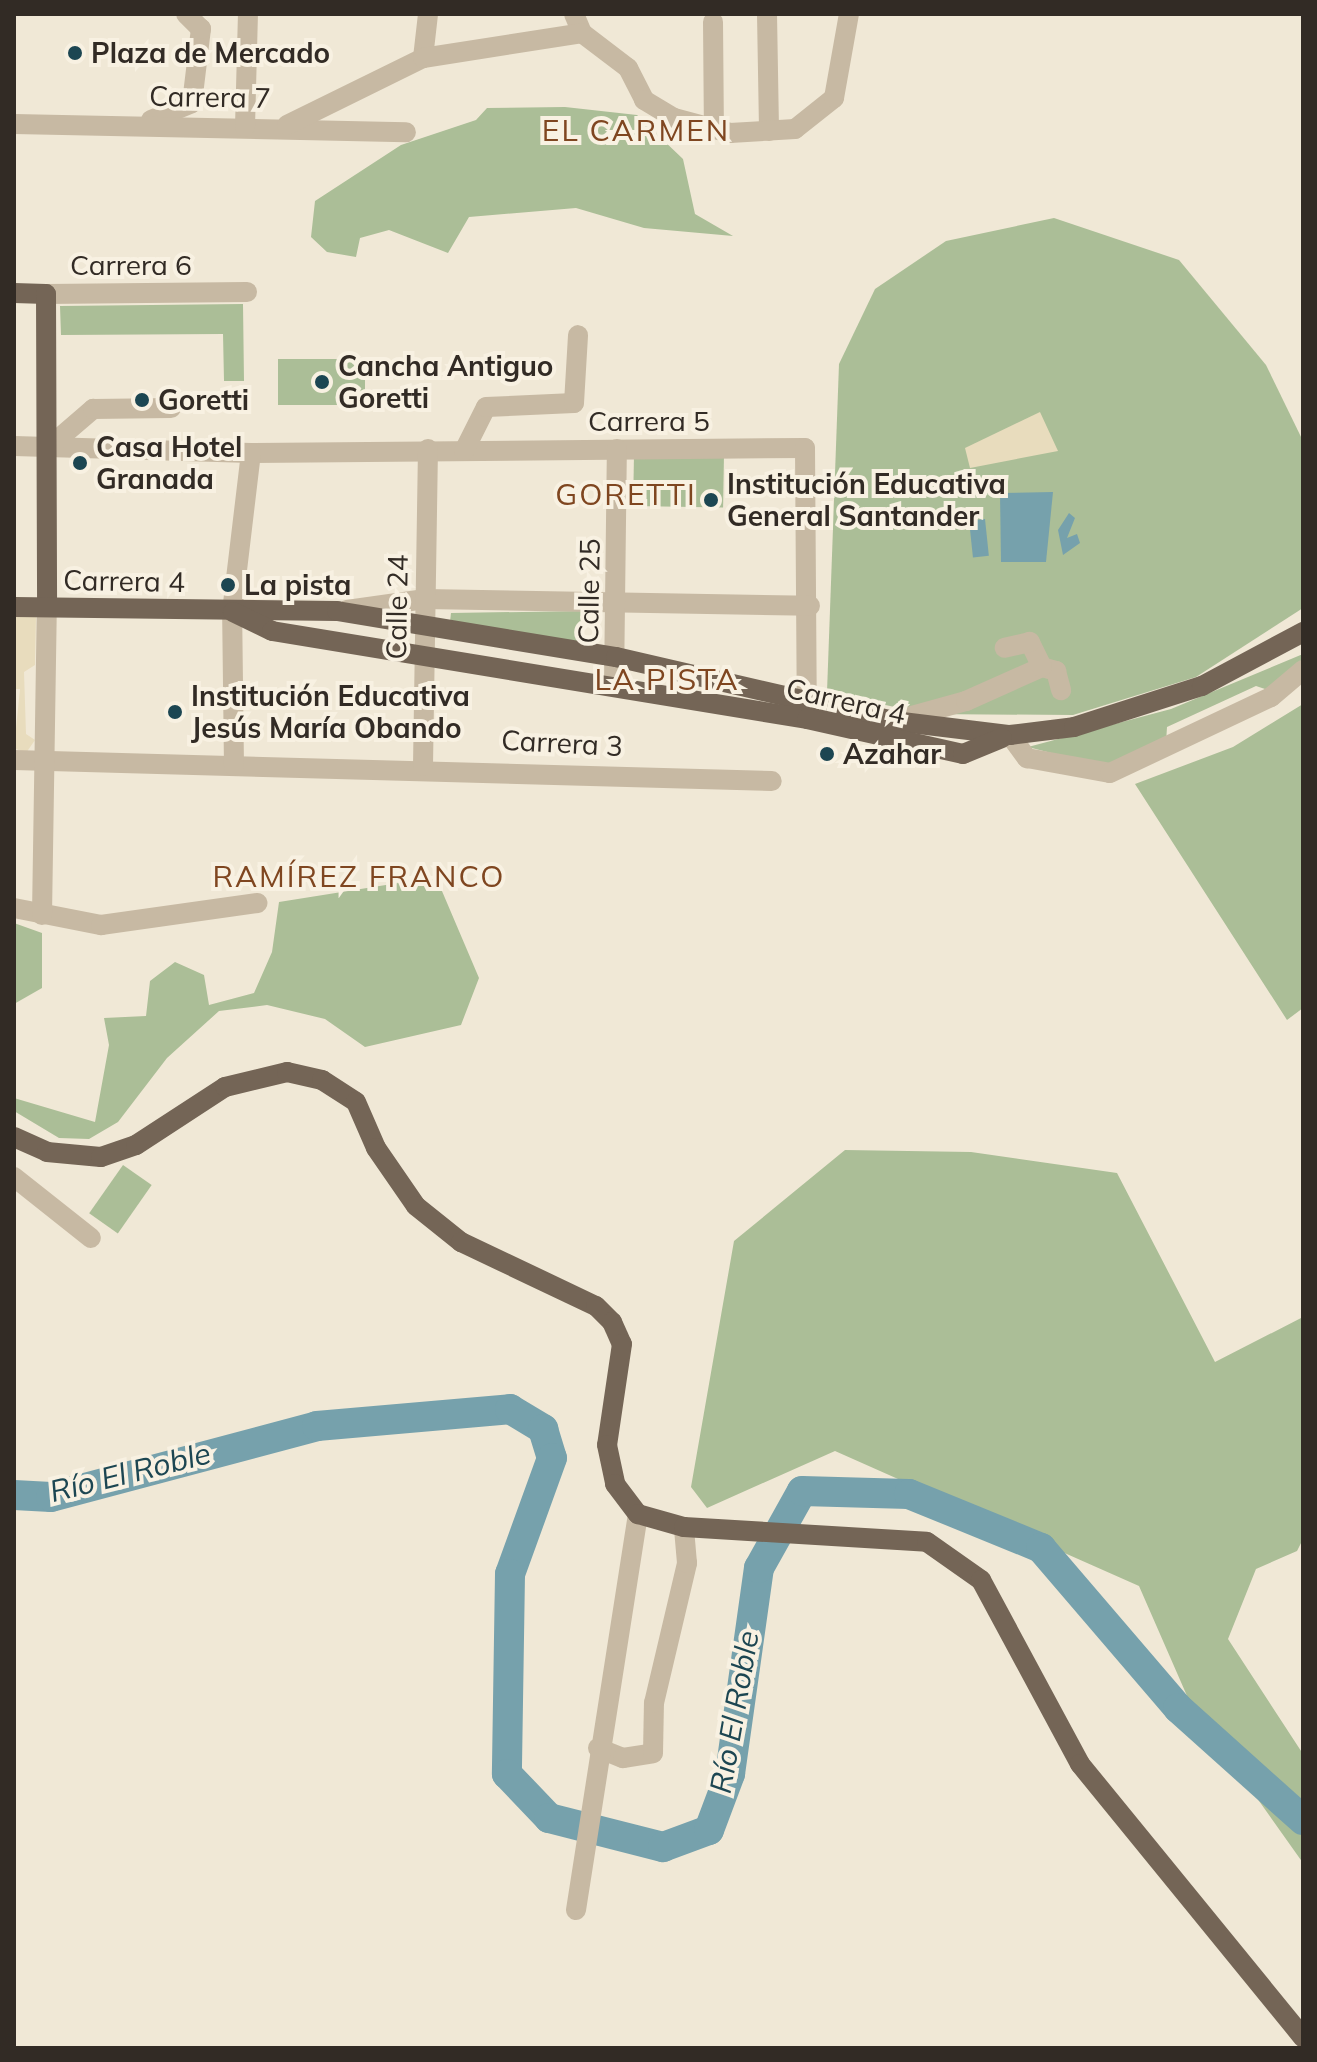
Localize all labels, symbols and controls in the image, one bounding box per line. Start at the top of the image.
place label: Plaza de Mercado [91,36,330,70]
marker: Plaza de Mercado [66,44,84,62]
street label: Carrera 7 [149,79,271,115]
district label: EL CARMEN [542,112,730,148]
street label: Carrera 6 [70,248,192,282]
place label: Cancha Antiguo Goretti [338,349,553,415]
marker: Cancha Antiguo Goretti [313,373,331,391]
place label: Goretti [158,383,249,417]
marker: Goretti [133,391,151,409]
street label: Carrera 5 [588,404,710,438]
place label: Casa Hotel Granada [96,430,242,496]
marker: Casa Hotel Granada [71,454,89,472]
place label: Institución Educativa General Santander [727,467,1006,533]
district label: GORETTI [555,476,697,512]
marker: Institución Educativa General Santander [702,491,720,509]
street label: Calle 25 [571,538,607,644]
street label: Calle 24 [379,554,415,660]
street label: Carrera 4 [63,563,185,599]
place label: La pista [244,568,351,602]
marker: La pista [219,576,237,594]
district label: LA PISTA [594,661,740,697]
street label: Carrera 4 [783,671,909,731]
place label: Institución Educativa Jesús María Obando [191,679,470,745]
marker: Institución Educativa Jesús María Obando [166,703,184,721]
street label: Carrera 3 [500,723,624,763]
place label: Azahar [843,737,941,771]
marker: Azahar [818,745,836,763]
district label: RAMÍREZ FRANCO [213,858,505,894]
water label: Río El Roble [46,1435,214,1509]
water label: Río El Roble [702,1628,766,1796]

